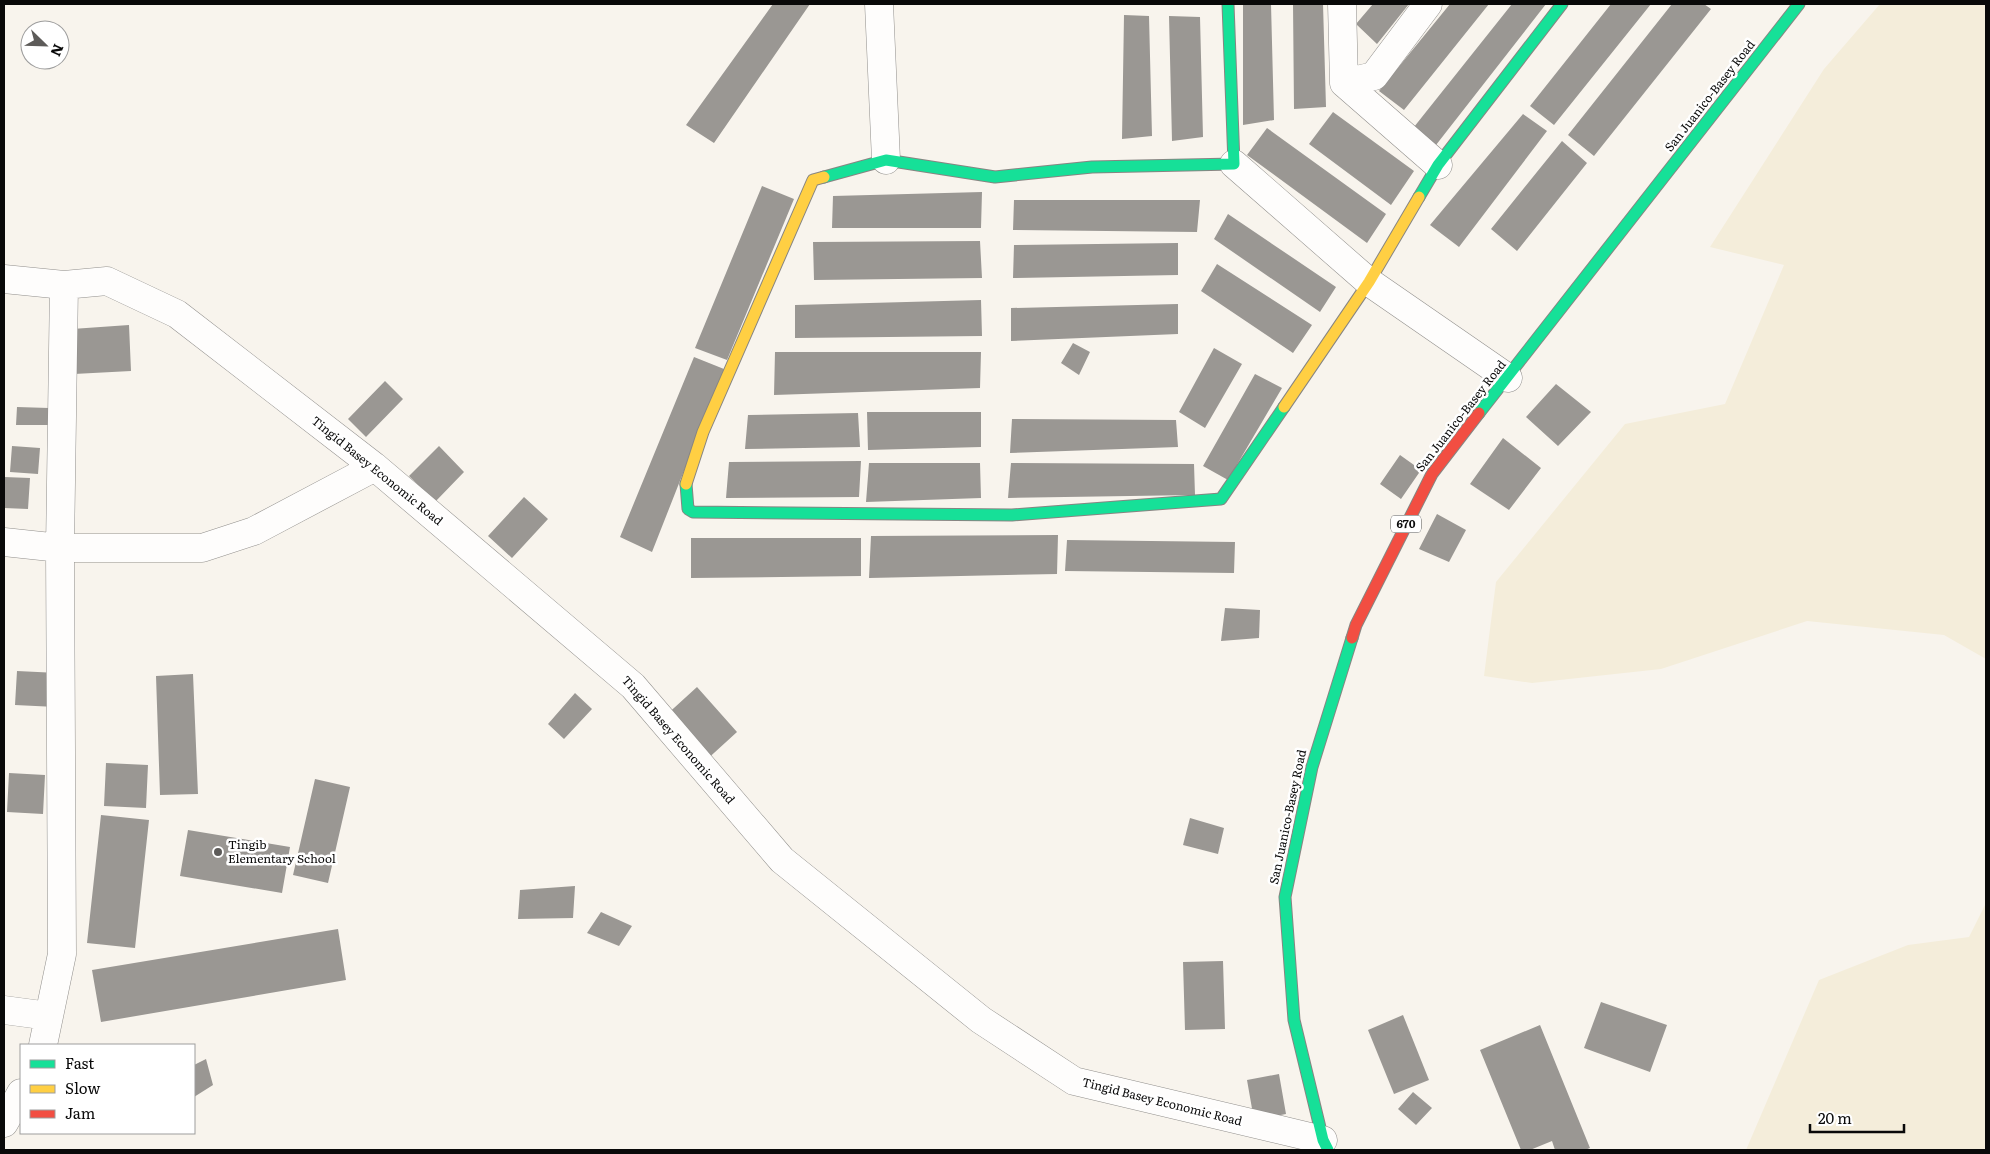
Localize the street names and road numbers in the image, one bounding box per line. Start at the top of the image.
street label: San Juanico-Basey Road [1660,35,1759,155]
street label: San Juanico-Basey Road [1411,355,1510,475]
street label: Tingid Basey Economic Road [308,411,448,529]
road number: 670 [1391,516,1421,532]
street label: Tingid Basey Economic Road [618,671,740,808]
street label: San Juanico-Basey Road [1264,747,1310,886]
street label: Tingid Basey Economic Road [1080,1072,1245,1130]

